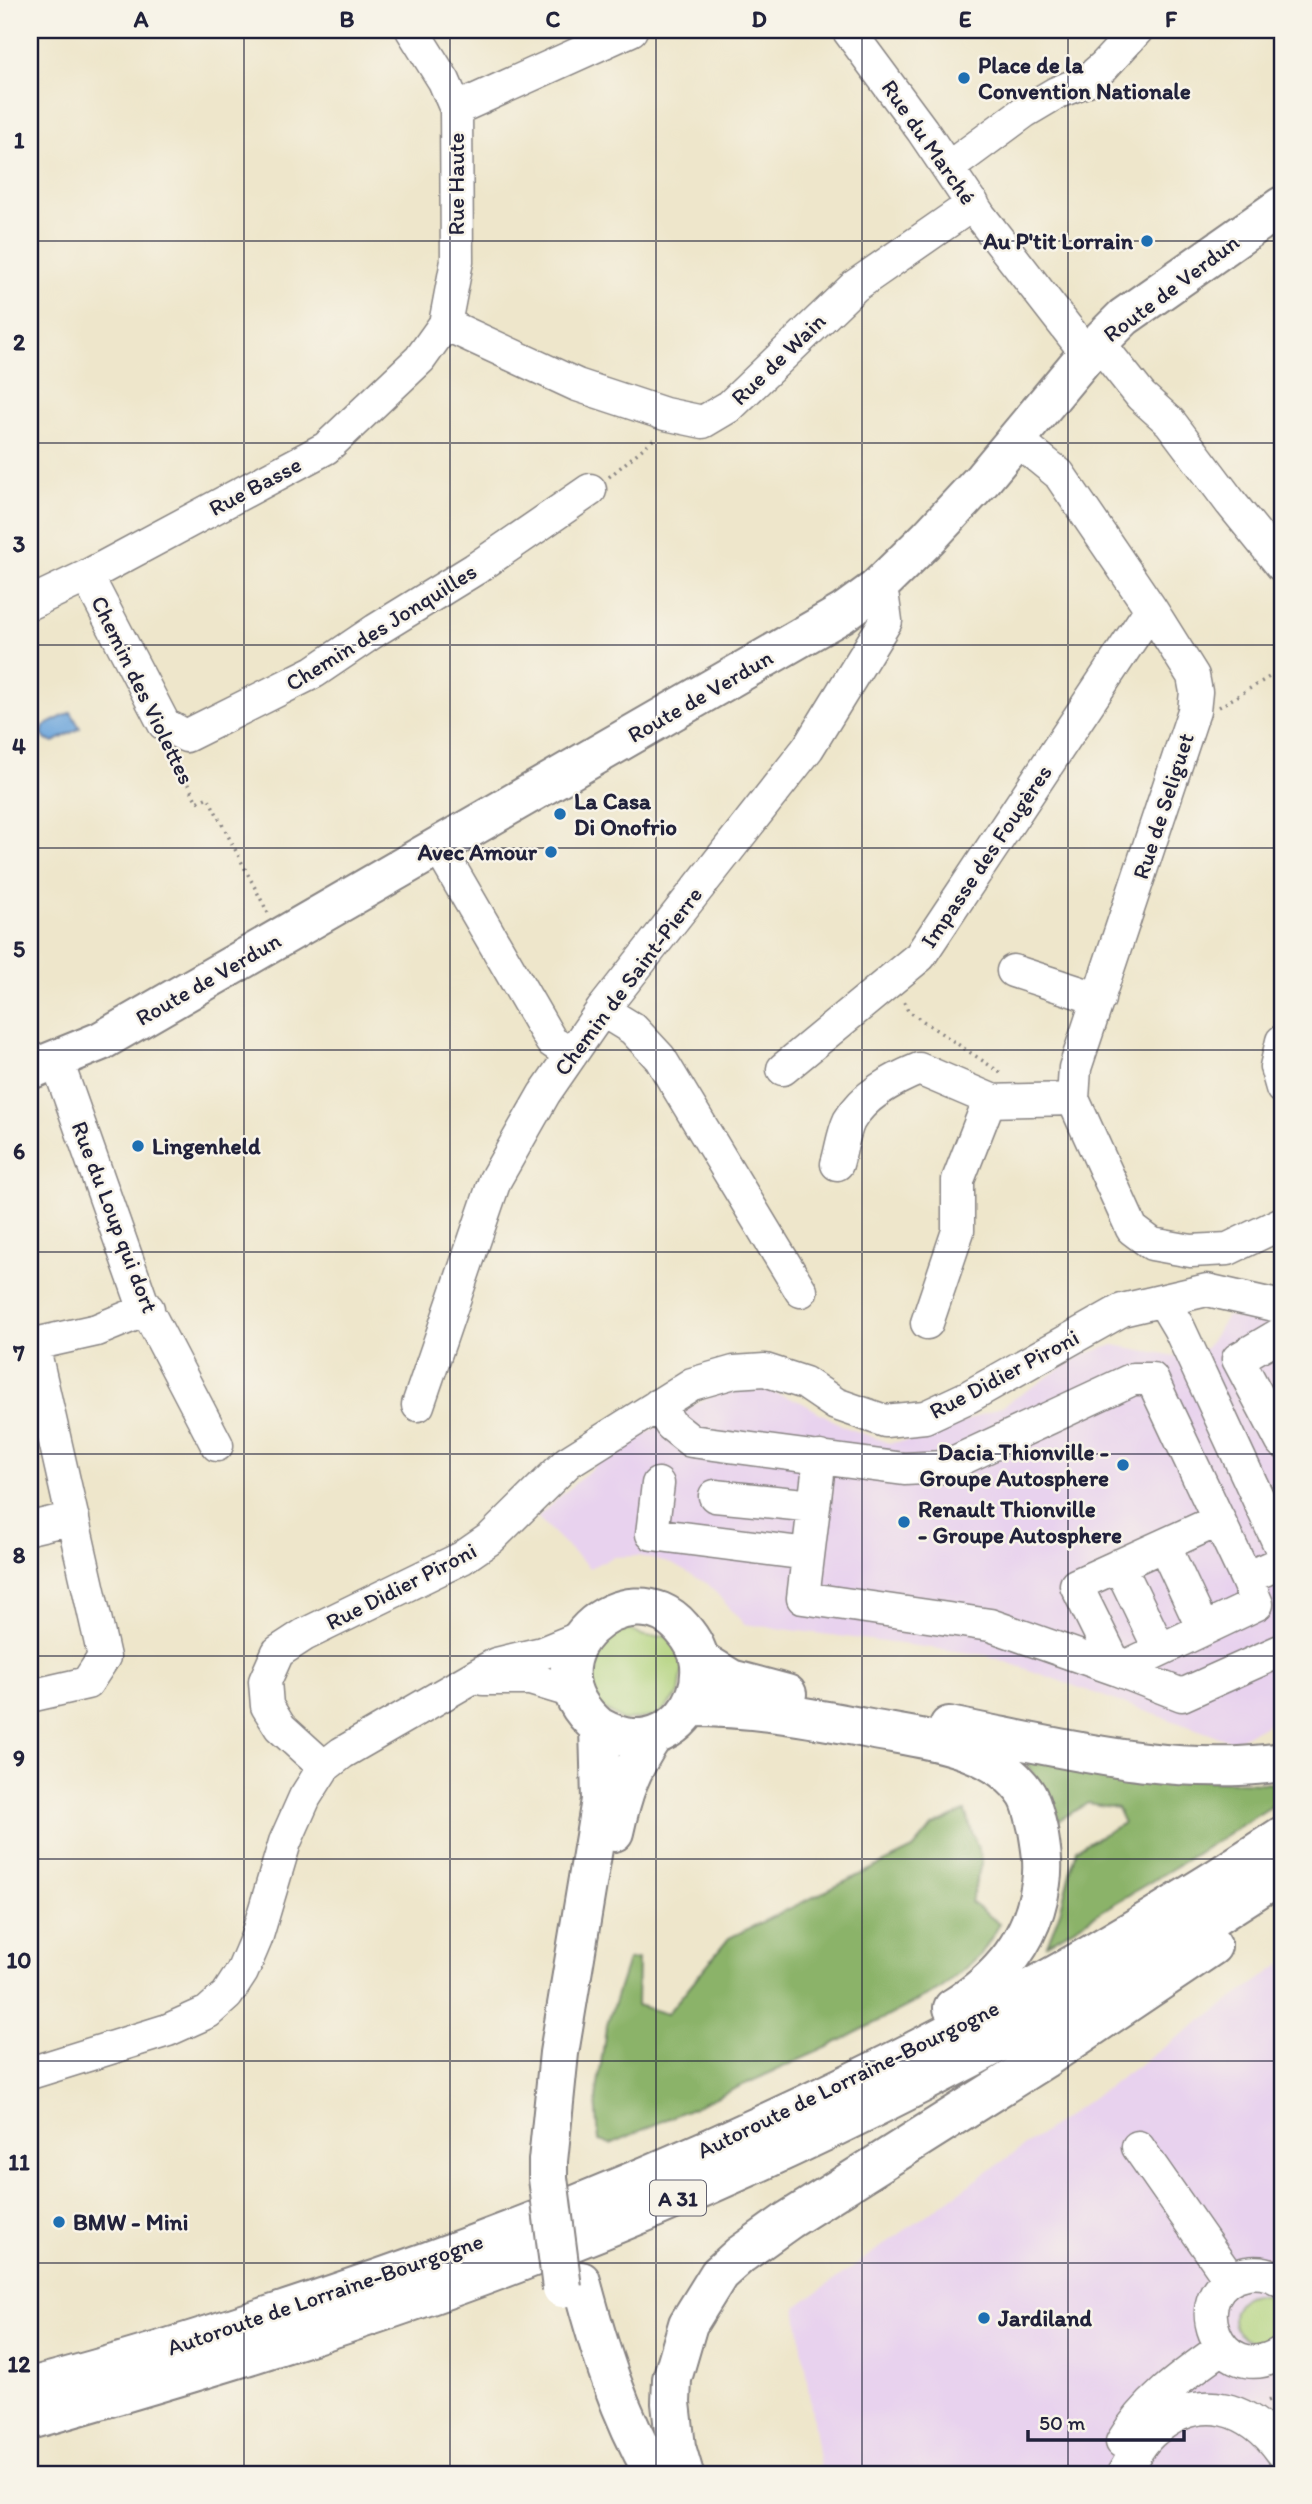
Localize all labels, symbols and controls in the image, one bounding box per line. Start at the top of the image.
text: A [133,5,149,33]
text: B [340,5,355,33]
text: C [546,5,561,33]
text: D [751,5,767,33]
text: E [959,5,972,33]
text: F [1165,5,1178,33]
place label: Place de la Convention Nationale [978,51,1191,105]
marker: Place de la Convention Nationale [956,70,972,86]
street label: Rue du Marché [876,74,982,210]
text: 1 [14,126,25,154]
street label: Rue Haute [442,133,470,235]
place label: Au P'tit Lorrain [982,227,1134,255]
street label: Route de Verdun [1098,228,1244,348]
marker: Au P'tit Lorrain [1139,233,1155,249]
street label: Rue de Wain [725,307,831,411]
text: 2 [13,328,26,356]
street label: Rue Basse [204,450,306,522]
text: 3 [13,530,26,558]
street label: Chemin des Jonquilles [280,557,482,697]
street label: Chemin des Violettes [85,591,201,789]
street label: Route de Verdun [623,643,777,749]
street label: Rue de Seliguet [1126,729,1200,883]
text: 4 [12,732,26,760]
street label: Impasse des Fougères [914,759,1058,953]
place label: La Casa Di Onofrio [574,787,677,841]
marker: La Casa Di Onofrio [552,806,568,822]
place label: Avec Amour [417,838,538,866]
marker: Avec Amour [543,844,559,860]
street label: Chemin de Saint-Pierre [548,881,708,1081]
street label: Route de Verdun [131,926,285,1032]
text: 5 [13,935,25,963]
street label: Rue du Loup qui dort [66,1117,165,1317]
place label: Lingenheld [152,1132,261,1160]
text: 6 [13,1137,25,1165]
marker: Lingenheld [130,1138,146,1154]
street label: Rue Didier Pironi [924,1323,1084,1425]
text: 7 [12,1339,25,1367]
place label: Dacia Thionville - Groupe Autosphere [920,1438,1109,1492]
marker: Dacia Thionville - Groupe Autosphere [1115,1457,1131,1473]
place label: Renault Thionville - Groupe Autosphere [918,1495,1122,1549]
marker: Renault Thionville - Groupe Autosphere [896,1514,912,1530]
street label: Rue Didier Pironi [321,1536,481,1636]
text: 8 [13,1541,26,1569]
text: 9 [13,1744,25,1772]
text: 10 [7,1946,31,1974]
street label: Autoroute de Lorraine-Bourgogne [692,1994,1004,2164]
text: 11 [8,2148,30,2176]
road number: A 31 [650,2180,706,2216]
place label: BMW - Mini [73,2208,189,2236]
marker: BMW - Mini [51,2214,67,2230]
street label: Autoroute de Lorraine-Bourgogne [163,2227,487,2361]
place label: Jardiland [997,2304,1092,2332]
marker: Jardiland [976,2310,992,2326]
text: 12 [8,2350,31,2378]
scale bar [1028,2399,1184,2443]
text: 50 m [1039,2410,1086,2435]

